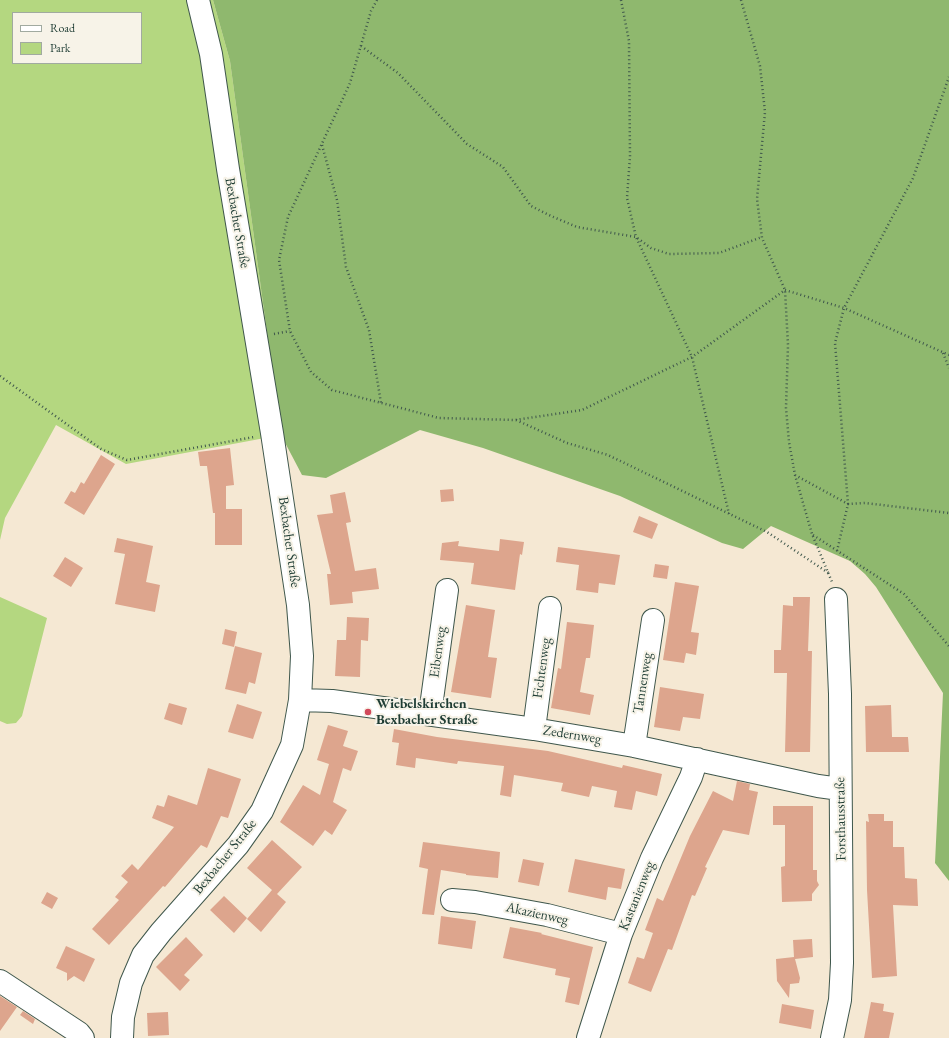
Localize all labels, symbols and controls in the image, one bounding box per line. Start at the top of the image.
legend [12,12,142,64]
text: Road [50,20,75,36]
text: Park [50,40,70,56]
street label: Bexbacher Straße [221,176,253,270]
street label: Bexbacher Straße [274,496,304,588]
street label: Eibenweg [426,625,450,679]
street label: Fichtenweg [529,637,555,699]
street label: Tannenweg [630,651,656,715]
place label: Wiebelskirchen Bexbacher Straße [376,696,478,728]
marker: Wiebelskirchen Bexbacher Straße [363,707,373,717]
street label: Zedernweg [542,722,602,748]
street label: Forsthausstraße [832,777,850,861]
street label: Bexbacher Straße [190,816,260,898]
street label: Kastanienweg [615,859,659,933]
street label: Akazienweg [504,899,570,929]

